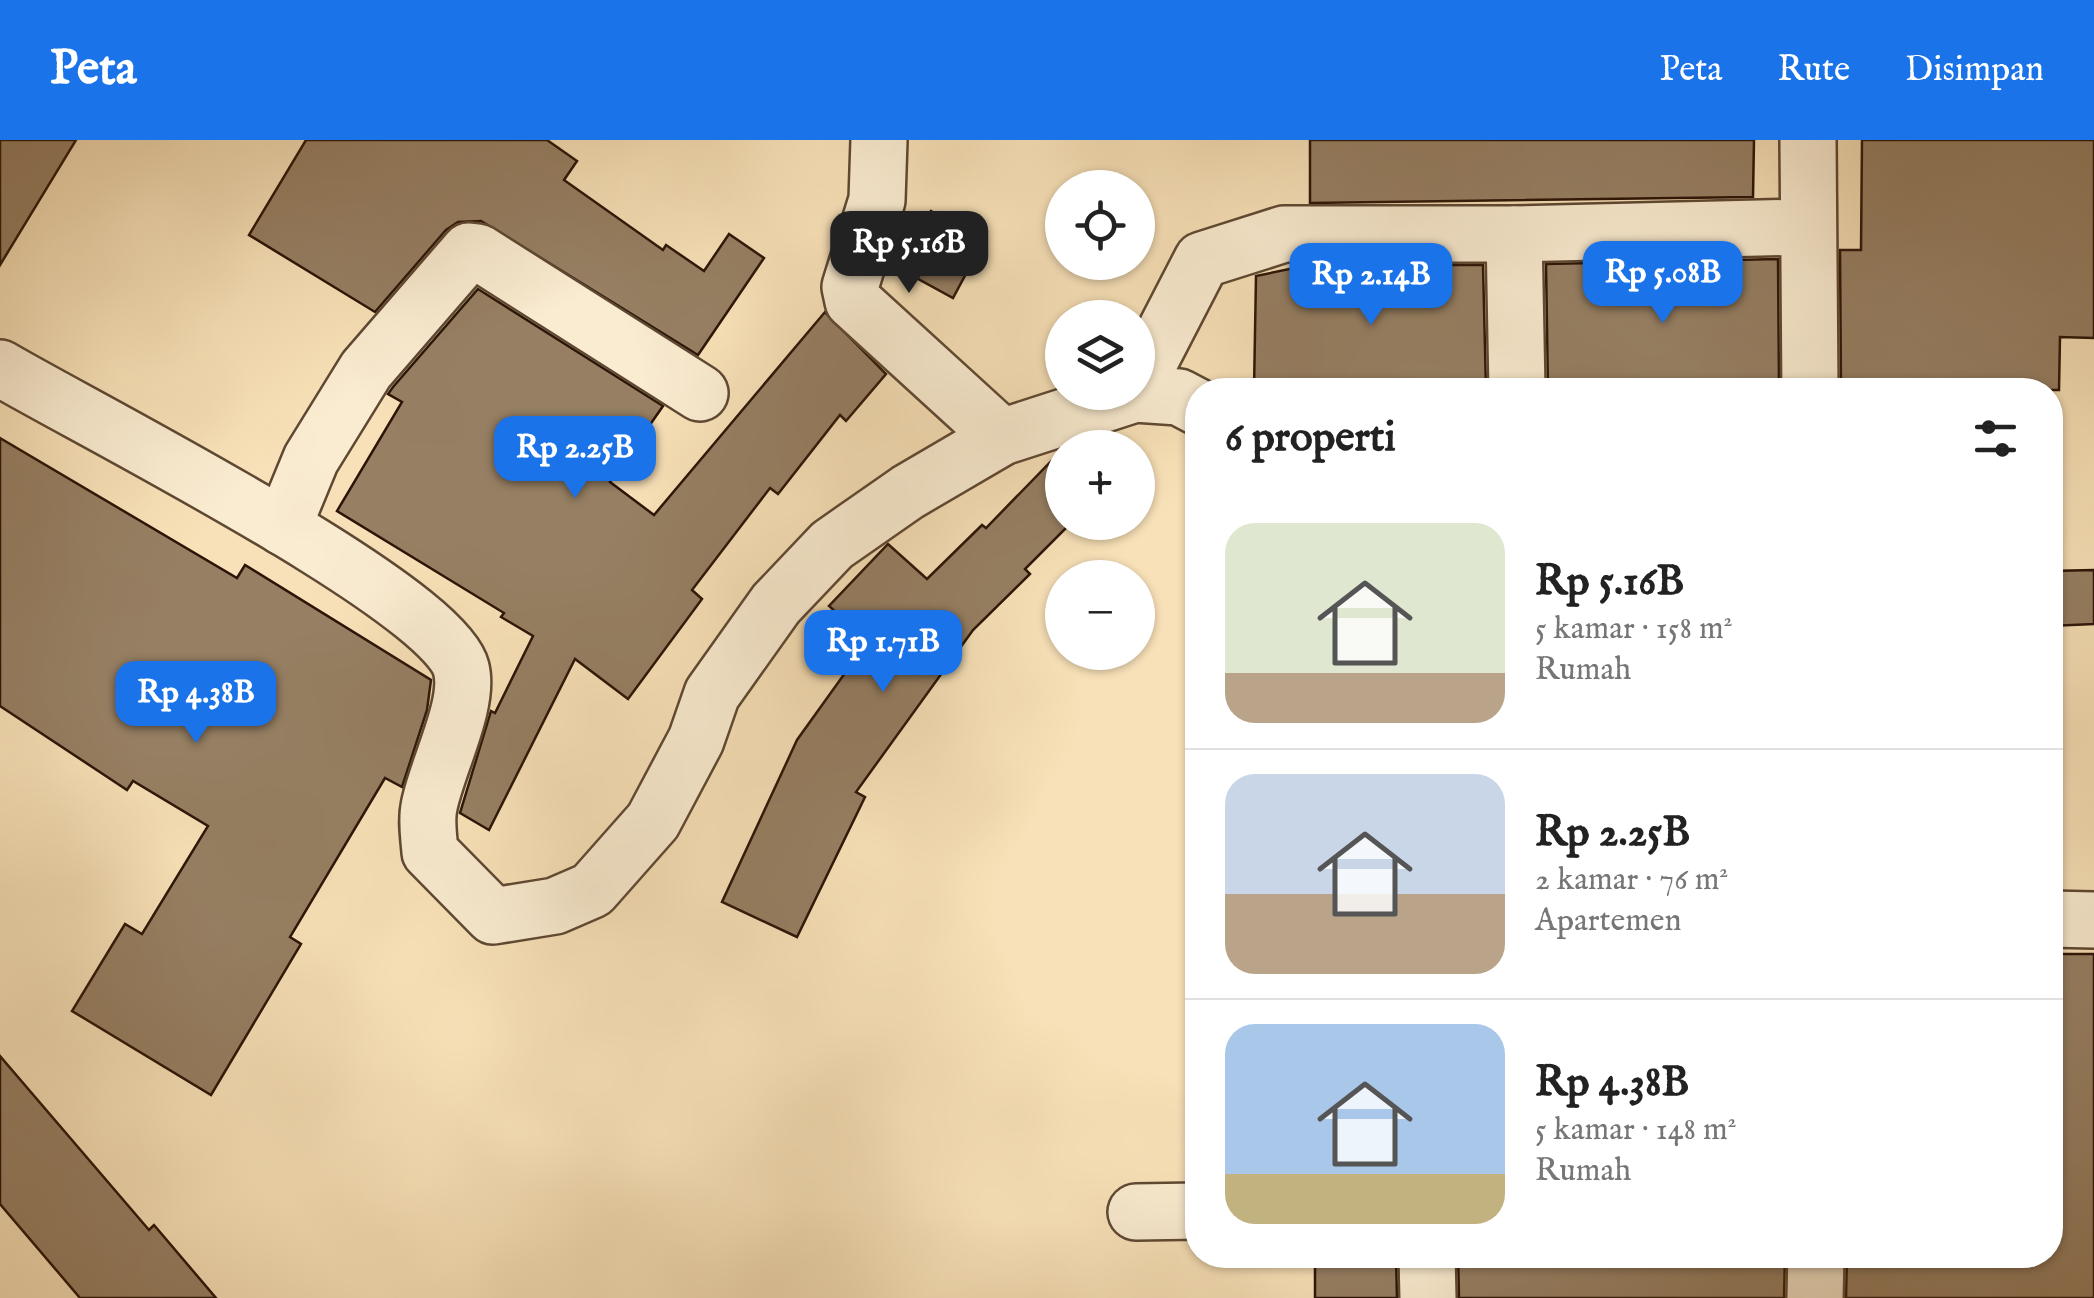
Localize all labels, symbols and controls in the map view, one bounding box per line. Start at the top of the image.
text: Peta [50,40,136,100]
text: Peta [1659,48,1722,93]
text: Rute [1777,48,1850,93]
text: Disimpan [1905,48,2044,93]
map controls [1045,170,1155,670]
button: locate [1045,170,1155,280]
pin: Rp 5.16B [806,211,1012,296]
text: Rp 5.16B [852,223,966,264]
pin: Rp 5.08B [1560,241,1766,326]
pin: Rp 2.14B [1268,243,1474,328]
text: Rp 5.08B [1605,253,1721,294]
text: Rp 2.14B [1311,255,1431,296]
button: layers [1045,300,1155,410]
icon: filters [1968,411,2023,466]
text: 6 properti [1225,412,1396,465]
pin: Rp 2.25B [472,416,678,501]
text: Rp 2.25B [516,428,634,469]
button: + [1045,430,1155,540]
text: Rp 5.16B [1535,556,1684,609]
button: − [1045,560,1155,670]
icon: home [1305,563,1425,683]
text: 5 kamar · 158 m² [1535,609,1733,650]
pin: Rp 1.71B [780,610,986,695]
text: Rp 1.71B [826,622,940,663]
text: Rumah [1535,650,1631,691]
pin: Rp 4.38B [93,661,299,746]
text: Rp 4.38B [137,673,255,714]
text: Rp 2.25B [1535,807,1690,860]
icon: home [1305,814,1425,934]
text: 2 kamar · 76 m² [1535,860,1728,901]
text: Apartemen [1535,901,1682,942]
text: Rp 4.38B [1535,1057,1689,1110]
icon: home [1305,1064,1425,1184]
text: 5 kamar · 148 m² [1535,1110,1737,1151]
text: Rumah [1535,1151,1631,1192]

